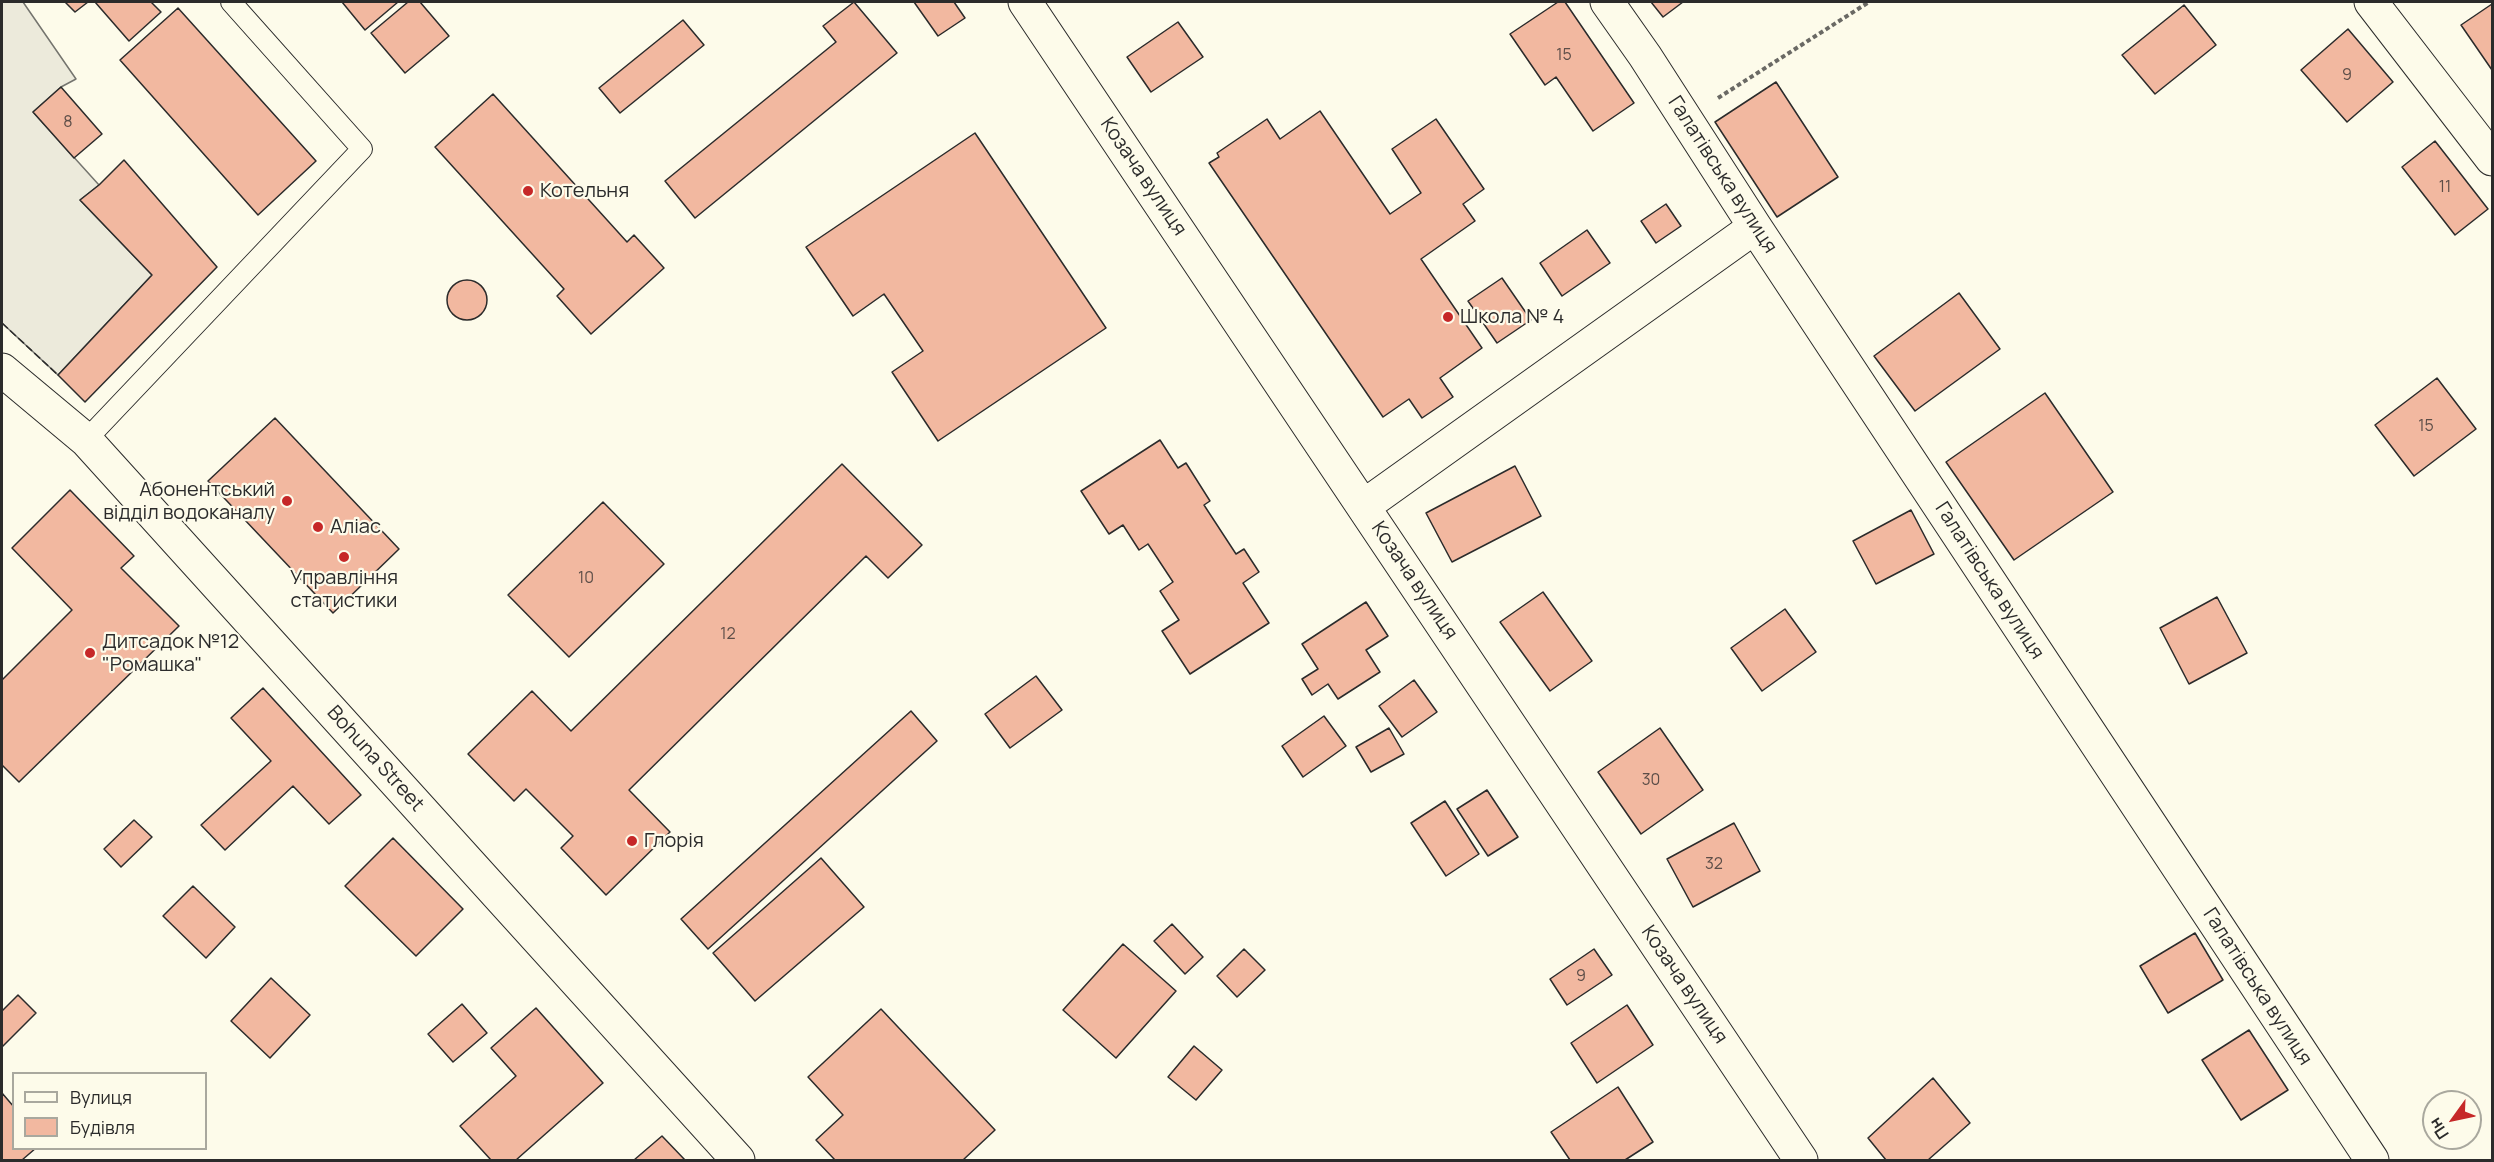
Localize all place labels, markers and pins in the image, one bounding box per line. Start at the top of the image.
place label: Котельня [540,179,629,203]
marker: Котельня [521,184,535,198]
place label: Школа № 4 [1460,305,1564,329]
marker: Школа № 4 [1441,310,1455,324]
place label: Абонентський відділ водоканалу [103,478,275,525]
marker: Абонентський відділ водоканалу [280,494,294,508]
place label: Аліас [330,515,381,539]
marker: Аліас [311,520,325,534]
marker: Управління статистики [337,550,351,564]
place label: Управління статистики [290,566,398,613]
place label: Дитсадок №12 "Ромашка" [102,630,239,677]
marker: Дитсадок №12 "Ромашка" [83,646,97,660]
place label: Глорія [644,829,704,853]
marker: Глорія [625,834,639,848]

